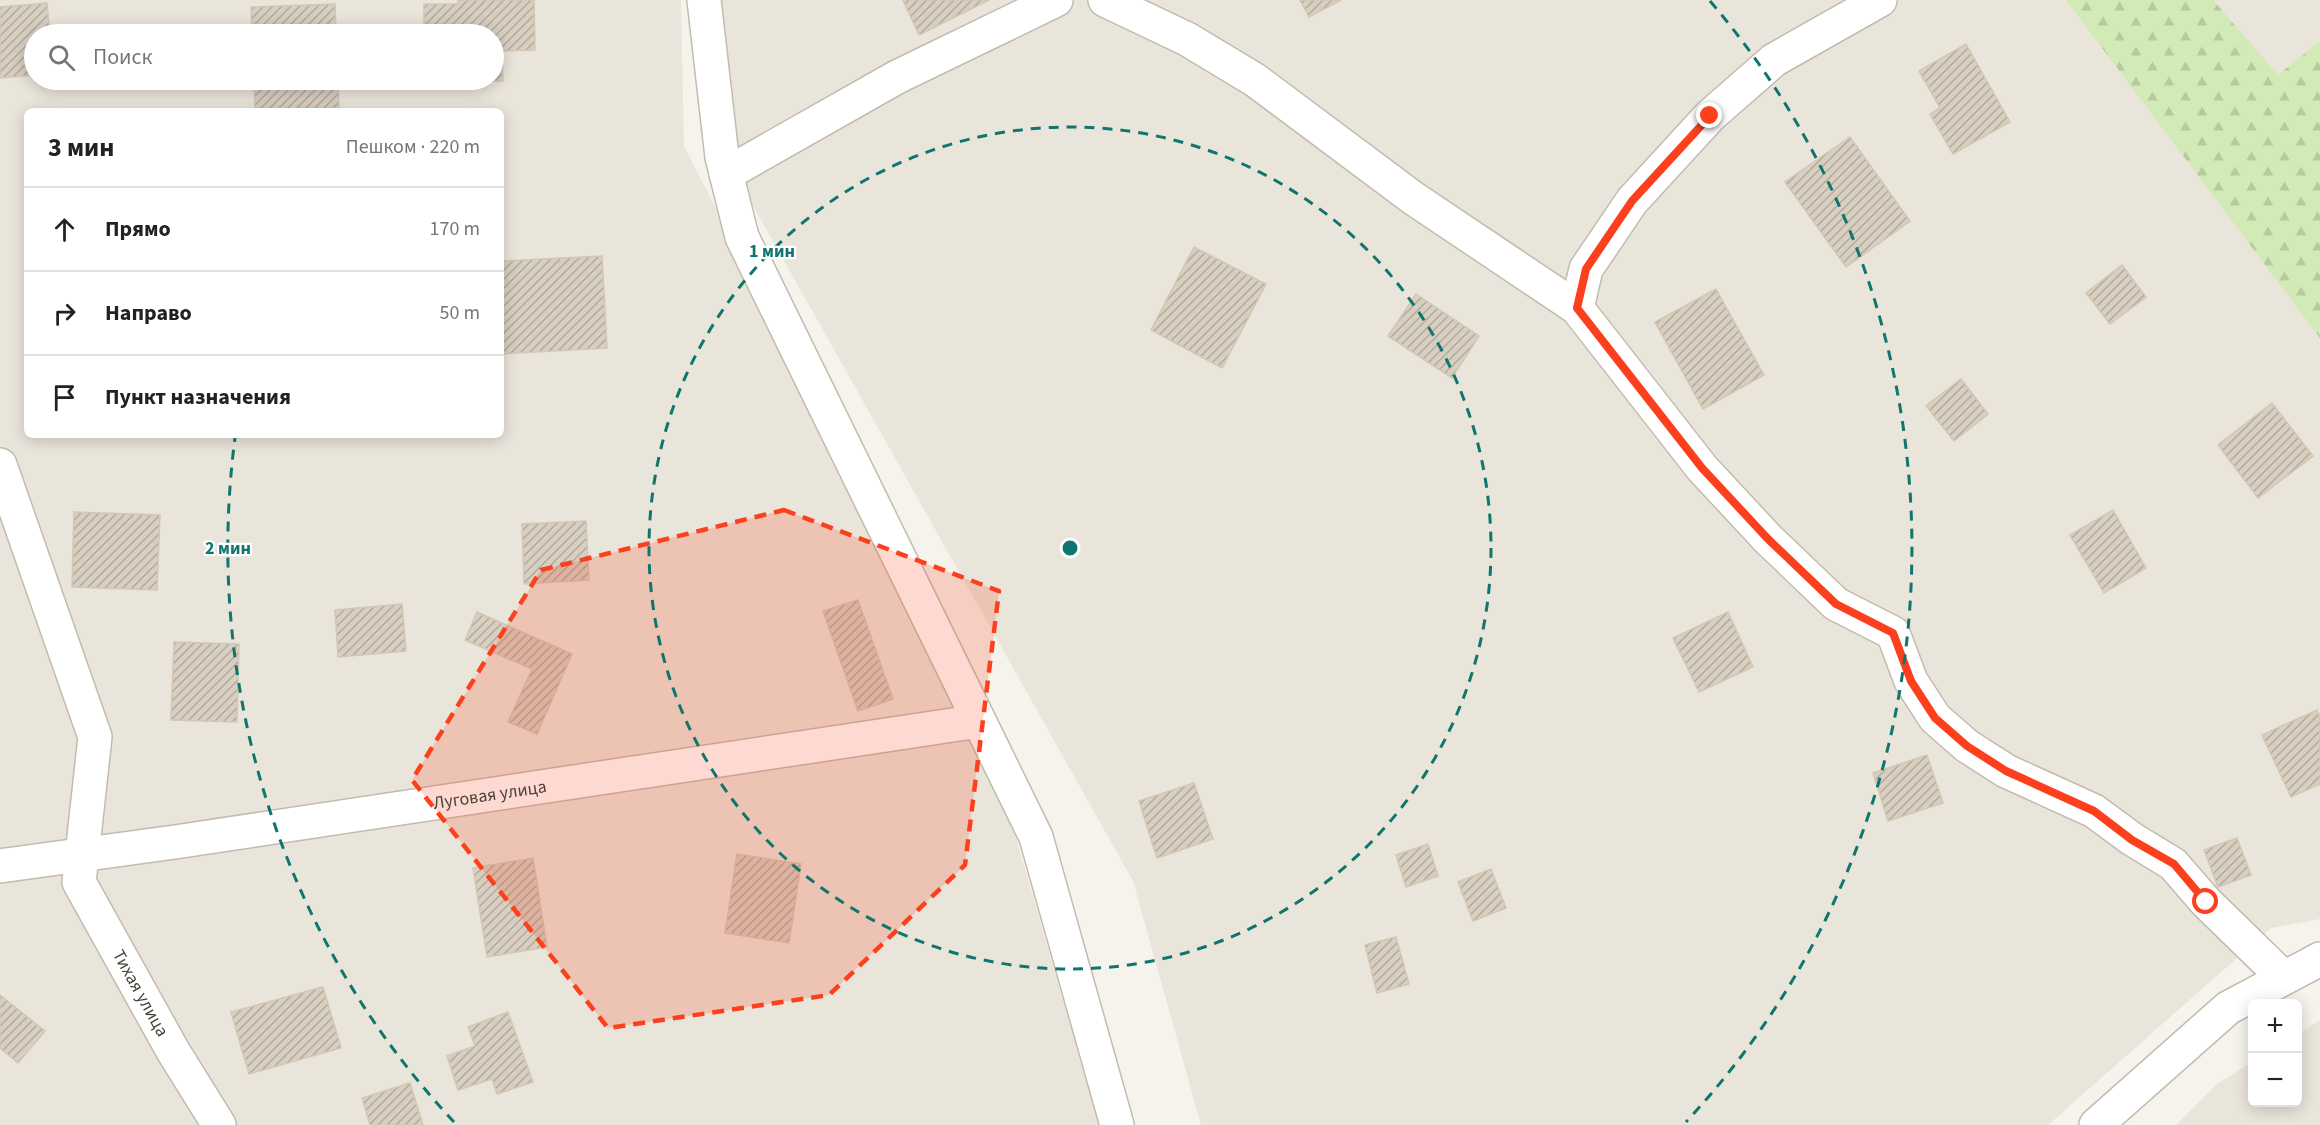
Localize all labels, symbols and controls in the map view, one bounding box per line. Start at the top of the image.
search box [24,24,504,90]
icon: search [45,41,78,74]
text: Поиск [93,41,152,73]
route end [1696,102,1722,128]
text: 3 мин [48,129,114,166]
text: Пешком · 220 m [346,133,480,161]
icon: ahead [48,213,81,246]
text: Прямо [105,213,171,245]
text: 170 m [430,215,480,243]
text: 1 мин [749,239,795,264]
icon: right [48,297,81,330]
text: Направо [105,297,192,329]
text: 50 m [440,299,480,327]
icon: arrive [48,381,81,414]
text: Пункт назначения [105,381,291,413]
text: 2 мин [205,536,251,561]
centre of rings [1060,538,1080,558]
street label: Луговая улица [431,774,548,816]
route start [2192,888,2218,914]
street label: Тихая улица [106,945,175,1041]
map controls [2248,999,2302,1107]
button: + [2248,999,2302,1053]
button: − [2248,1053,2302,1107]

